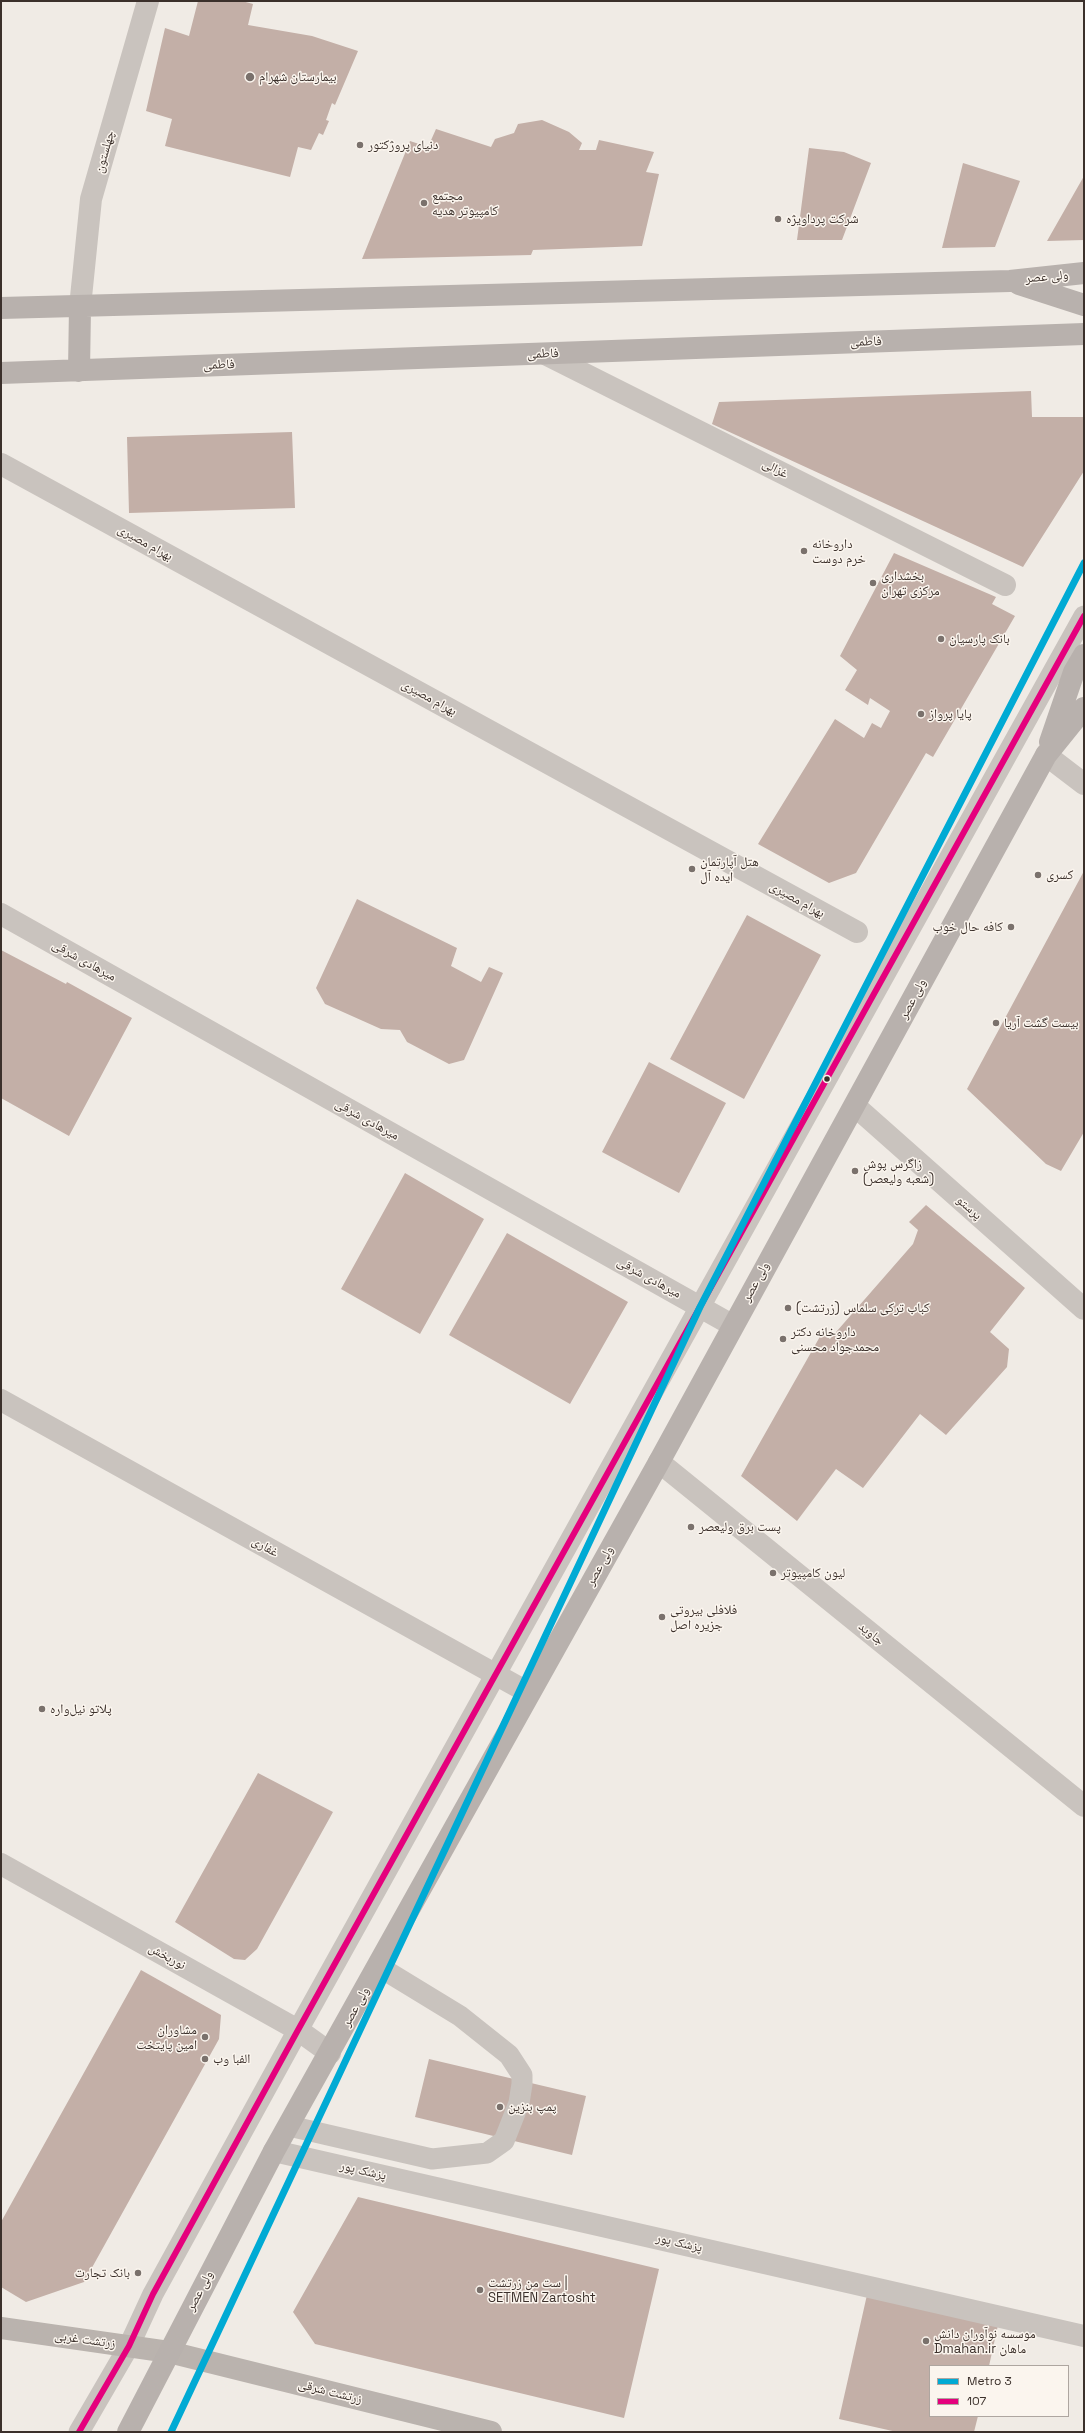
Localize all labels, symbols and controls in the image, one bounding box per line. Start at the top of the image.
place label: بيمارستان شهرام [259,69,337,85]
marker: بيمارستان شهرام [244,71,256,83]
street label: چهلستون [92,129,118,175]
place label: دنیای پروژکتور [368,137,438,153]
marker: دنیای پروژکتور [355,140,365,150]
place label: مجتمع کامپیوتر هدیه [432,188,498,219]
marker: مجتمع کامپیوتر هدیه [419,198,429,208]
place label: شرکت پرداویژه [786,211,858,227]
marker: شرکت پرداویژه [773,214,783,224]
street label: ولی عصر [1025,267,1069,287]
street label: فاطمی [850,334,882,350]
street label: فاطمی [527,346,559,362]
street label: فاطمی [203,357,235,373]
street label: غزالی [760,456,790,482]
street label: بهرام مصیری [115,521,175,565]
place label: داروخانه خرم دوست [812,536,866,567]
marker: داروخانه خرم دوست [799,546,809,556]
place label: بخشداری مرکزی تهران [881,568,940,599]
marker: بخشداری مرکزی تهران [868,578,878,588]
place label: بانک پارسیان [949,631,1010,647]
marker: بانک پارسیان [936,634,946,644]
street label: بهرام مصیری [399,676,459,720]
place label: پایا پرواز [929,706,972,722]
marker: پایا پرواز [916,709,926,719]
place label: هتل آپارتمان ایده آل [700,854,759,885]
marker: هتل آپارتمان ایده آل [687,864,697,874]
place label: كسرى [1046,867,1073,883]
marker: كسرى [1033,870,1043,880]
street label: بهرام مصیری [767,878,827,922]
place label: کافه حال خوب [933,919,1003,935]
marker: کافه حال خوب [1006,922,1016,932]
street label: میرهادی شرقی [49,937,119,985]
street label: ولی عصر [896,976,930,1022]
place label: بیست گشت آریا [1004,1015,1079,1031]
marker: بیست گشت آریا [991,1018,1001,1028]
unlabelled marker [822,1074,832,1084]
street label: میرهادی شرقی [332,1096,402,1144]
place label: زاگرس پوش (شعبه ولیعصر) [863,1156,934,1187]
marker: زاگرس پوش (شعبه ولیعصر) [850,1166,860,1176]
street label: پرستو [953,1192,985,1224]
street label: میرهادی شرقی [614,1254,684,1302]
street label: ولی عصر [739,1259,773,1305]
place label: کباب ترکی سلماس (زرتشت) [796,1300,930,1316]
marker: کباب ترکی سلماس (زرتشت) [783,1303,793,1313]
place label: داروخانه دکتر محمدجواد محسنی [791,1324,879,1355]
marker: داروخانه دکتر محمدجواد محسنی [778,1334,788,1344]
place label: پست برق ولیعصر [699,1519,781,1535]
marker: پست برق ولیعصر [686,1522,696,1532]
street label: غفاری [249,1533,281,1561]
street label: ولی عصر [583,1543,617,1589]
place label: لیون کامپیوتر [781,1565,845,1581]
marker: لیون کامپیوتر [768,1568,778,1578]
place label: فلافلی بیروتی جزیره اصل [670,1602,737,1633]
marker: فلافلی بیروتی جزیره اصل [657,1612,667,1622]
street label: جاوید [855,1619,887,1649]
place label: پلاتو نیل‌واره [50,1701,112,1717]
marker: پلاتو نیل‌واره [37,1704,47,1714]
street label: نوربخش [146,1940,188,1974]
street label: ولی عصر [339,1984,373,2030]
place label: مشاوران امین پایتخت [136,2022,197,2053]
marker: مشاوران امین پایتخت [200,2032,210,2042]
place label: الفبا وب [213,2051,250,2067]
marker: الفبا وب [200,2054,210,2064]
place label: پمپ بنزین [508,2099,556,2115]
marker: پمپ بنزین [495,2102,505,2112]
street label: پزشک پور [338,2158,388,2184]
street label: پزشک پور [654,2230,704,2256]
place label: بانک تجارت [75,2265,130,2281]
marker: بانک تجارت [133,2268,143,2278]
street label: ولی عصر [183,2268,217,2314]
place label: ست من زرتشت | SETMEN Zartosht [488,2275,596,2306]
marker: ست من زرتشت | SETMEN Zartosht [475,2285,485,2295]
place label: موسسه نوآوران دانش Dmahan.ir ماهان [934,2326,1036,2357]
street label: زرتشت غربی [54,2328,116,2352]
marker: موسسه نوآوران دانش Dmahan.ir ماهان [921,2336,931,2346]
legend [929,2365,1069,2417]
text: Metro 3 [967,2373,1012,2389]
street label: زرتشت شرقی [296,2377,364,2407]
text: 107 [967,2393,986,2409]

